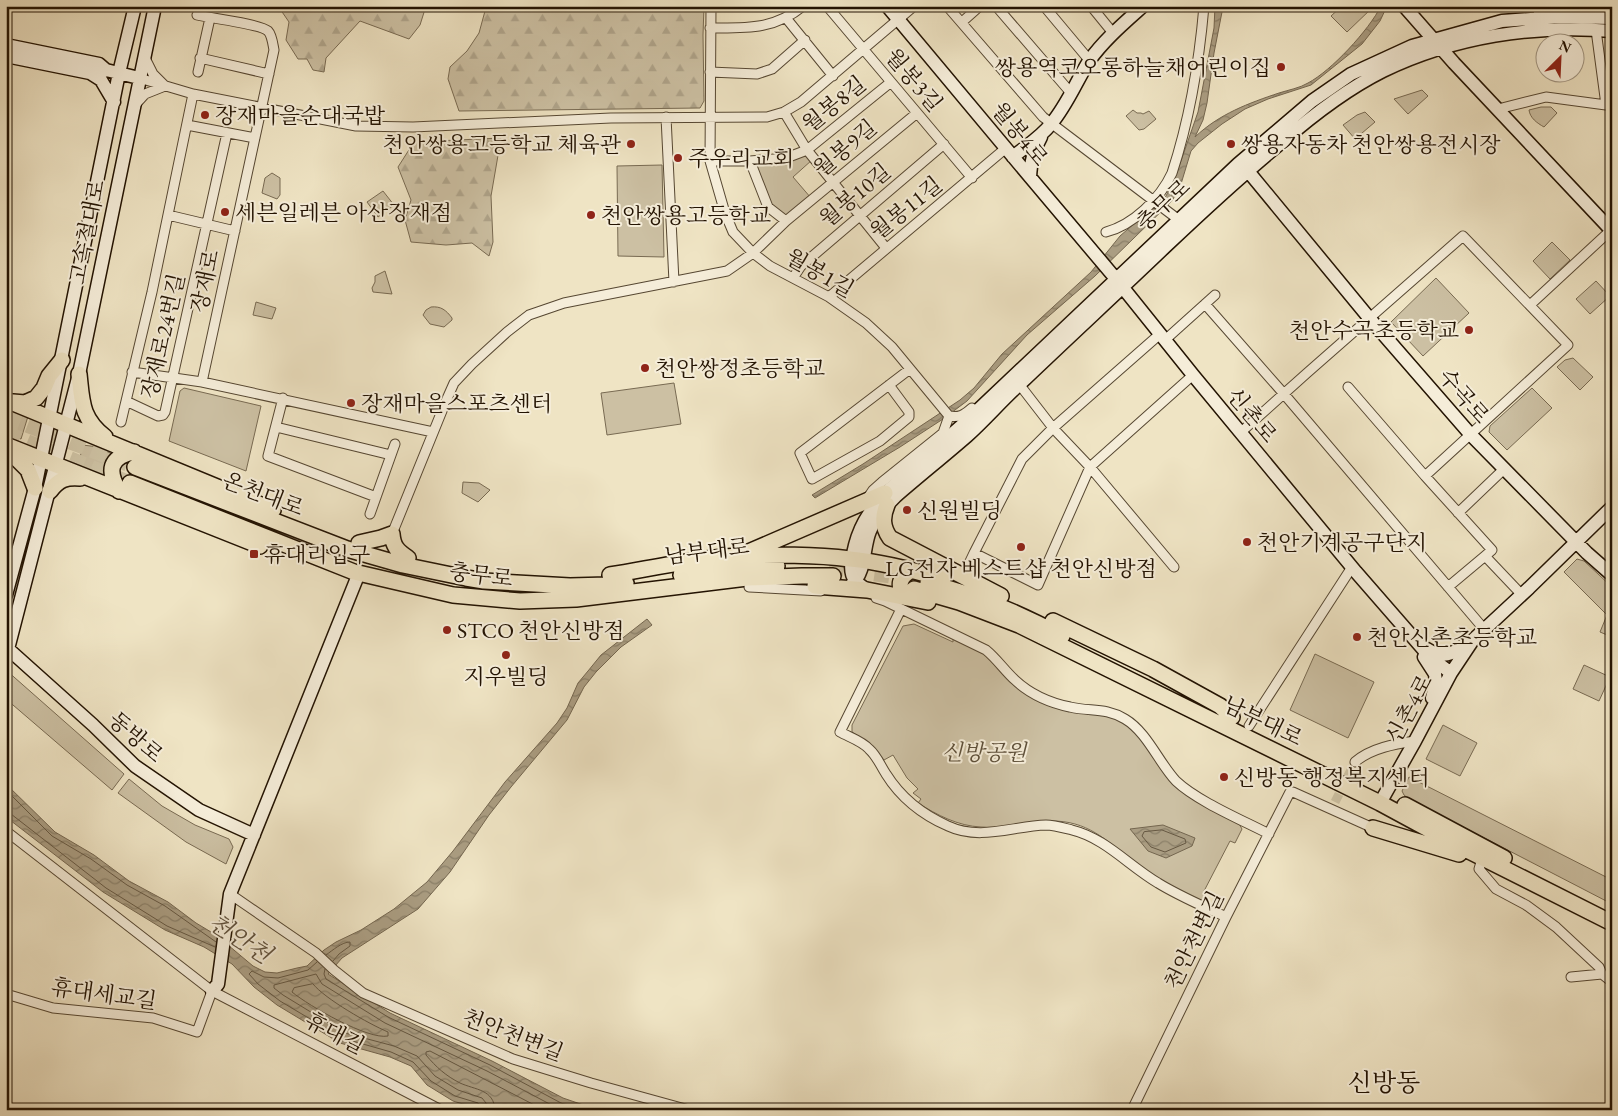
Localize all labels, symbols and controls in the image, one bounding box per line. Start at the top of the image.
north arrow [1536,32,1586,82]
text: N [1556,36,1575,57]
street label: 월봉3길 [879,42,949,118]
place label: 쌍용역코오롱하늘채어린이집 [995,53,1271,82]
marker: 쌍용역코오롱하늘채어린이집 [1275,61,1287,73]
street label: 월봉8길 [796,69,872,139]
street label: 월봉4로 [985,96,1055,172]
place label: 장재마을순대국밥 [215,101,386,130]
marker: 장재마을순대국밥 [199,109,211,121]
street label: 월봉9길 [807,113,883,183]
place label: 천안쌍용고등학교 체육관 [383,130,622,159]
place label: 쌍용자동차 천안쌍용전시장 [1241,130,1501,159]
marker: 천안쌍용고등학교 체육관 [625,138,637,150]
marker: 쌍용자동차 천안쌍용전시장 [1225,138,1237,150]
place label: 주우리교회 [688,144,794,173]
marker: 주우리교회 [672,152,684,164]
street label: 월봉10길 [813,157,897,233]
street label: 월봉11길 [864,170,948,246]
street label: 충무로 [1130,173,1196,237]
street label: 고속철대로 [63,177,111,287]
place label: 세븐일레븐 아산장재점 [235,198,452,227]
place label: 천안쌍용고등학교 [601,201,771,230]
marker: 세븐일레븐 아산장재점 [219,206,231,218]
marker: 천안쌍용고등학교 [585,209,597,221]
street label: 월봉1길 [781,242,859,304]
street label: 장재로 [184,247,226,315]
street label: 장재로24번길 [135,271,191,401]
place label: 천안수곡초등학교 [1289,316,1459,345]
marker: 천안수곡초등학교 [1463,324,1475,336]
place label: 천안쌍정초등학교 [655,354,825,383]
marker: 천안쌍정초등학교 [639,362,651,374]
street label: 수곡로 [1432,362,1496,430]
street label: 신촌로 [1220,381,1284,449]
place label: 장재마을스포츠센터 [361,389,552,418]
marker: 장재마을스포츠센터 [345,397,357,409]
street label: 온천대로 [218,465,308,523]
place label: 신원빌딩 [917,496,1002,525]
marker: 신원빌딩 [901,504,913,516]
place label: 천안기계공구단지 [1257,528,1427,557]
street label: 남부대로 [663,531,751,571]
marker: 천안기계공구단지 [1241,536,1253,548]
place label: 휴대리입구 [264,540,370,569]
marker: LG전자 베스트샵 천안신방점 [1015,541,1027,553]
marker: 휴대리입구 [248,548,260,560]
place label: LG전자 베스트샵 천안신방점 [885,554,1157,583]
street label: 충무로 [448,557,514,593]
place label: STCO 천안신방점 [457,616,625,645]
place label: 천안신촌초등학교 [1367,623,1537,652]
marker: STCO 천안신방점 [441,624,453,636]
marker: 천안신촌초등학교 [1351,631,1363,643]
marker: 지우빌딩 [500,649,512,661]
place label: 지우빌딩 [463,662,549,691]
street label: 신촌4로 [1379,669,1439,749]
street label: 남부대로 [1218,689,1308,753]
street label: 동방로 [102,705,170,769]
park label: 신방공원 [941,738,1028,767]
place label: 신방동 행정복지센터 [1234,763,1430,792]
marker: 신방동 행정복지센터 [1218,771,1230,783]
street label: 천안천변길 [1158,886,1230,994]
water label: 천안천 [202,906,279,971]
street label: 휴대세교길 [49,972,159,1016]
street label: 천안천변길 [458,1002,568,1068]
street label: 휴대길 [300,1005,370,1061]
district label: 신방동 [1348,1066,1420,1098]

